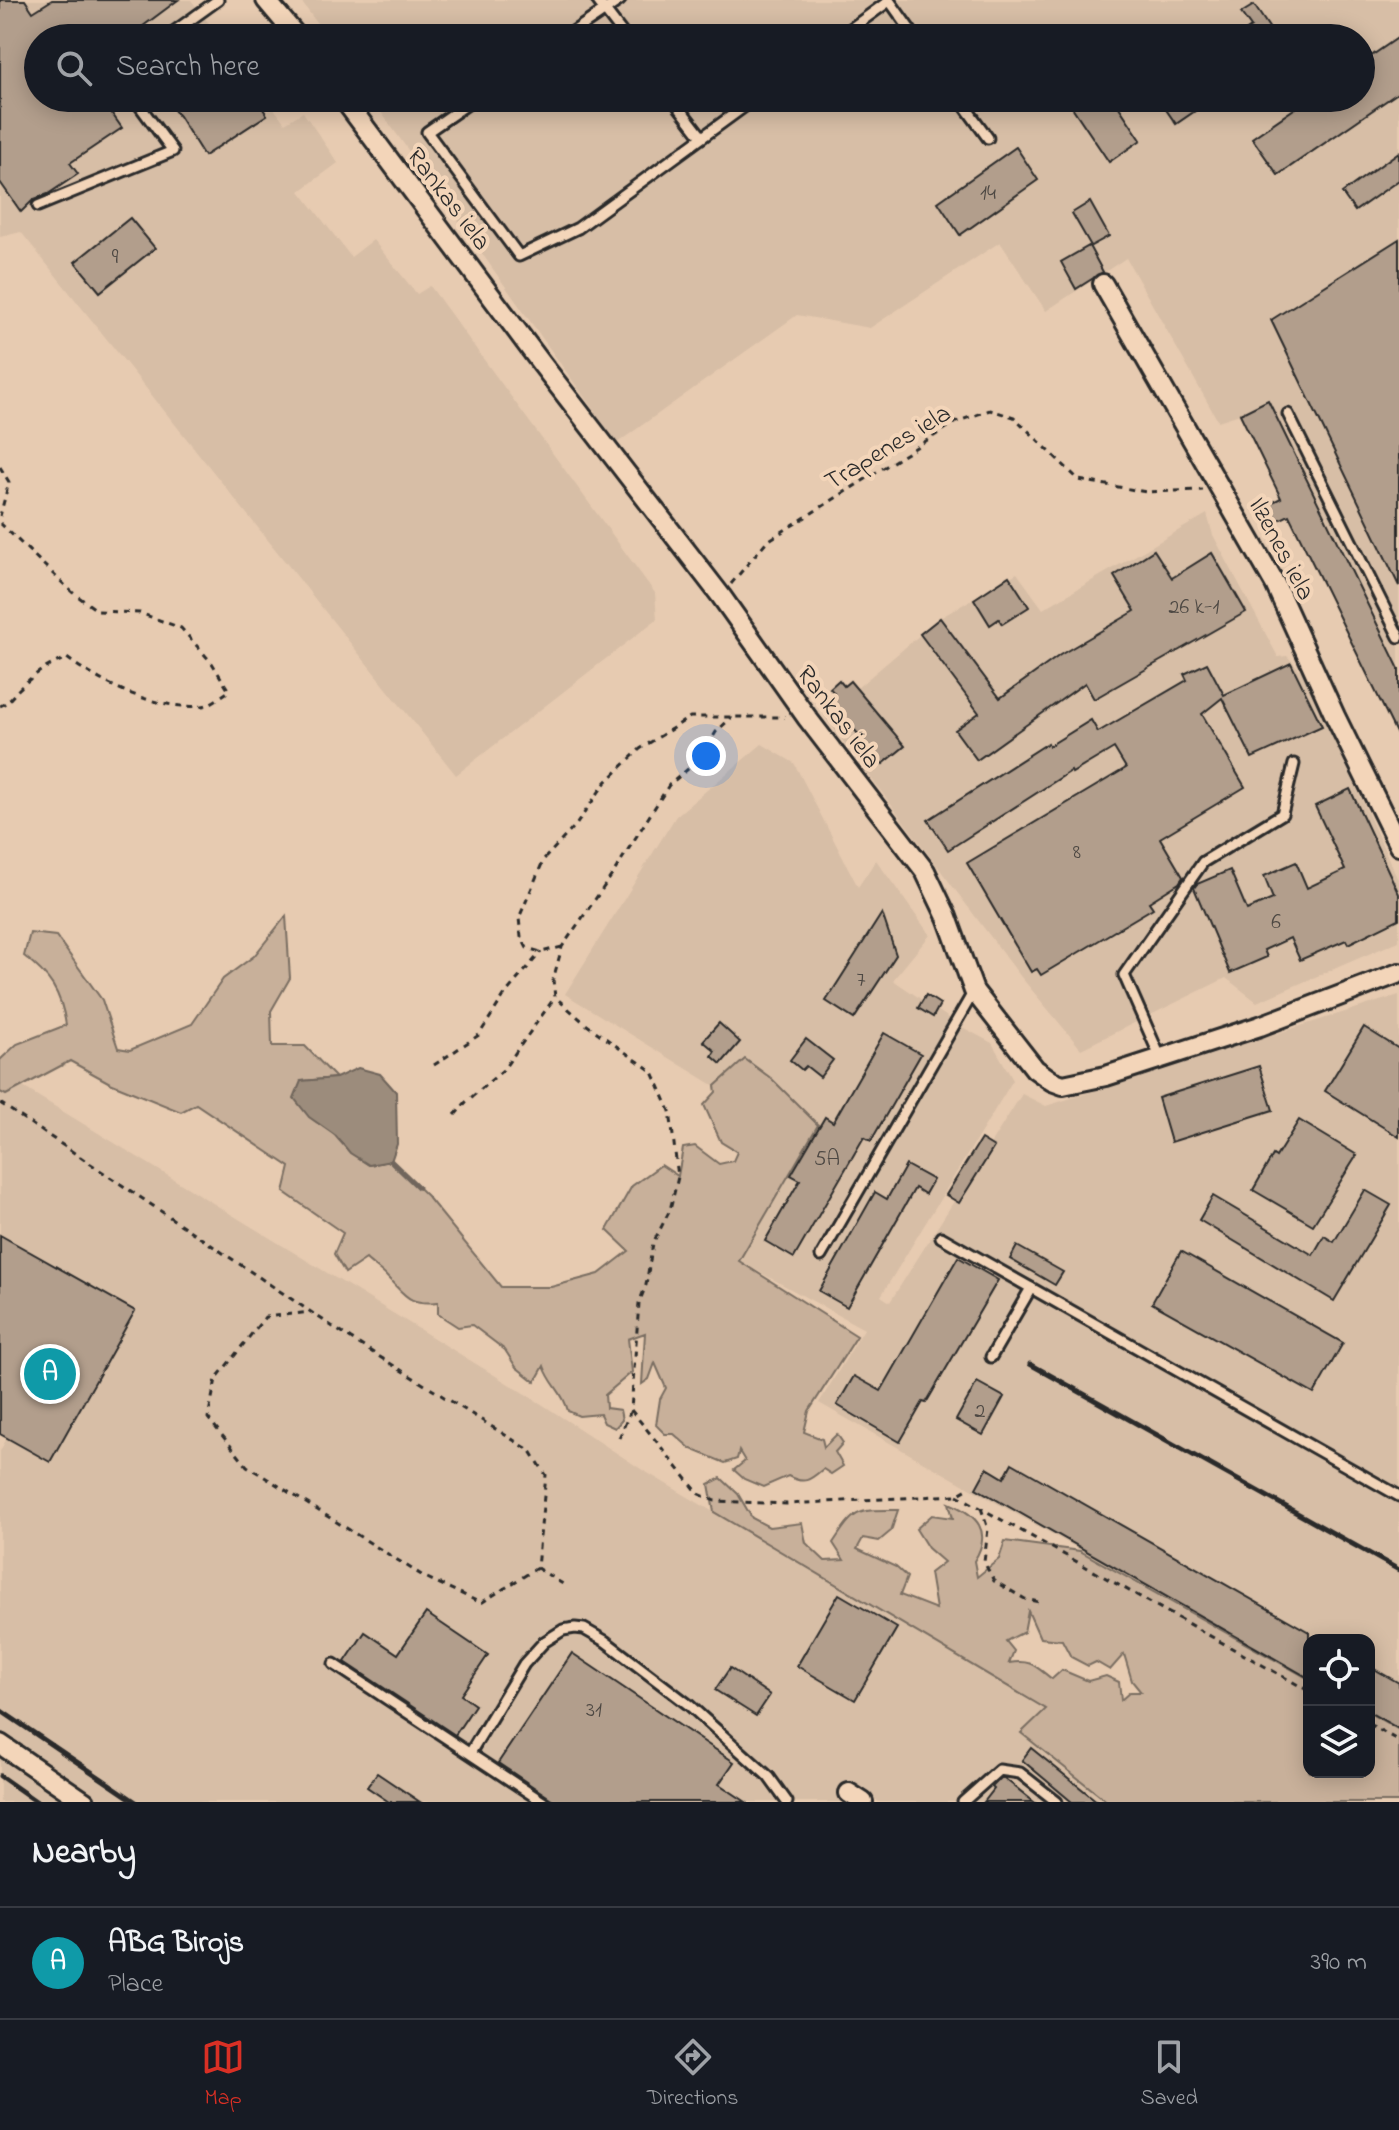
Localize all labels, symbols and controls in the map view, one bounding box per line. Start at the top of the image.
search box [24,24,1375,112]
icon: search [52,46,96,90]
text: Search here [116,46,260,90]
street label: Rankas iela [396,140,499,260]
house number: 14 [980,178,996,210]
house number: 9 [112,242,119,274]
street label: Trapenes iela [818,396,959,501]
street label: Ilzenes iela [1237,491,1323,608]
house number: 26 k-1 [1169,592,1220,624]
street label: Rankas iela [786,658,889,778]
your location [686,736,726,776]
house number: 8 [1073,837,1081,869]
house number: 6 [1271,907,1281,939]
house number: 7 [856,965,866,997]
house number: 5A [814,1144,840,1176]
pin: A [24,1344,76,1404]
house number: 2 [975,1396,986,1428]
map controls [1303,1634,1375,1778]
button: locate [1303,1634,1375,1706]
house number: 31 [586,1695,602,1727]
button: layers [1303,1706,1375,1778]
text: Nearby [32,1829,136,1879]
text: ABG Birojs [108,1922,244,1966]
text: A [50,1944,66,1982]
text: 390 m [1311,1944,1367,1982]
text: Place [108,1966,163,2004]
tab: Map [201,2035,245,2115]
tab: Directions [647,2035,738,2115]
tab: Saved [1141,2035,1198,2115]

